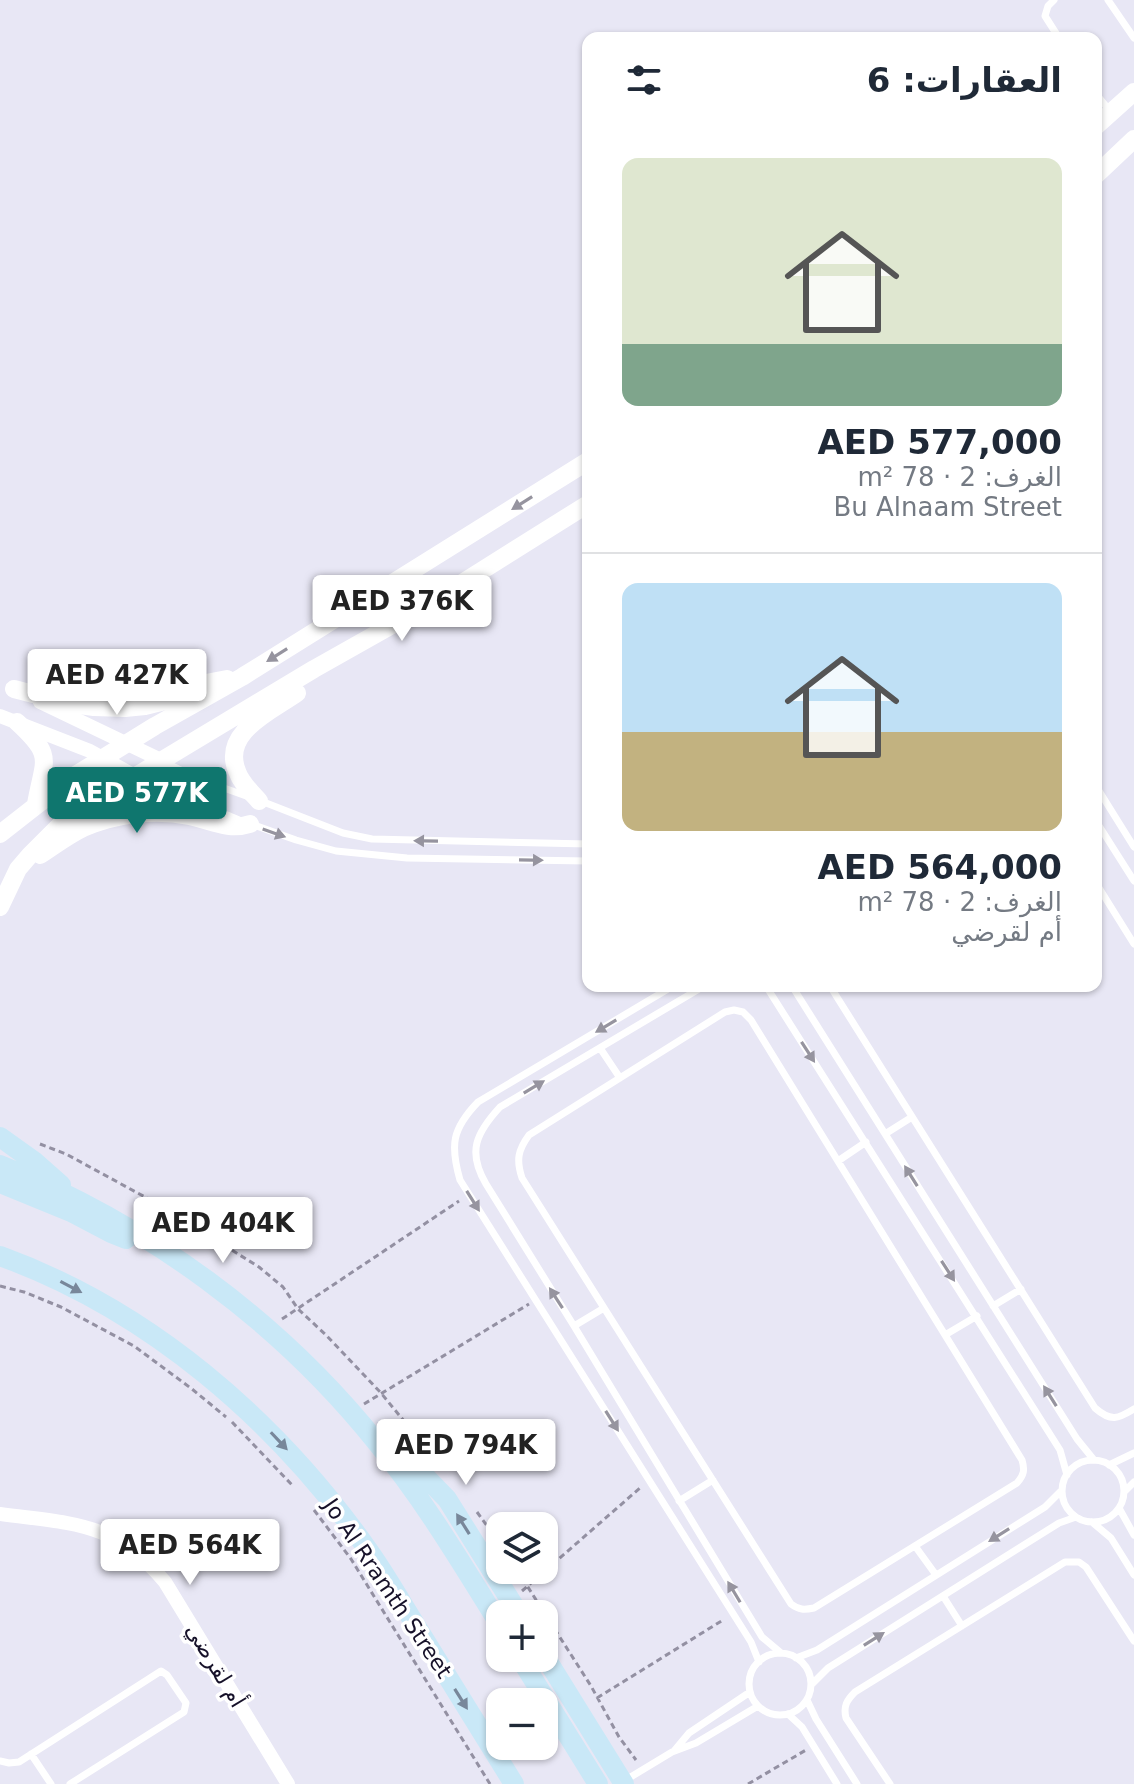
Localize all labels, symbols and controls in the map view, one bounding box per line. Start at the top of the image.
icon: filters [622,58,666,102]
text: العقارات: 6 [867,60,1062,100]
icon: home [770,210,914,354]
text: AED 577,000 [818,422,1062,462]
text: الغرف: 2 · 78 m² [858,462,1062,492]
text: Bu Alnaam Street [833,492,1062,522]
one-way arrow [511,495,533,509]
pin: AED 376K [319,575,485,643]
text: AED 376K [331,586,473,616]
icon: home [770,635,914,779]
one-way arrow [266,648,288,662]
pin: AED 427K [34,649,200,717]
text: AED 427K [46,660,188,690]
pin: AED 577K [54,767,220,835]
text: AED 577K [66,778,208,808]
one-way arrow [262,827,286,839]
one-way arrow [413,835,438,848]
text: AED 564,000 [818,847,1062,887]
one-way arrow [519,854,544,866]
text: الغرف: 2 · 78 m² [858,887,1062,917]
text: أم لقرضي [951,917,1062,947]
one-way arrow [595,1019,617,1033]
one-way arrow [801,1041,815,1063]
one-way arrow [523,1080,545,1094]
one-way arrow [905,1165,919,1187]
one-way arrow [466,1190,480,1212]
pin: AED 404K [140,1197,306,1265]
text: AED 404K [152,1208,294,1238]
one-way arrow [941,1260,955,1282]
one-way arrow [60,1281,83,1294]
one-way arrow [548,1287,563,1308]
one-way arrow [1043,1385,1057,1407]
one-way arrow [604,1410,618,1432]
pin: AED 794K [383,1419,549,1487]
text: AED 794K [395,1430,537,1460]
one-way arrow [270,1432,288,1451]
street label: Jo Al Rramth Street [317,1492,457,1683]
map controls [486,1512,558,1760]
button: layers [486,1512,558,1584]
one-way arrow [456,1513,470,1535]
pin: AED 564K [107,1519,273,1587]
one-way arrow [988,1528,1010,1542]
text: AED 564K [119,1530,261,1560]
one-way arrow [728,1581,742,1603]
button: + [486,1600,558,1672]
street label: أم لقرضي [180,1618,252,1712]
one-way arrow [864,1632,885,1647]
one-way arrow [454,1688,468,1710]
button: − [486,1688,558,1760]

